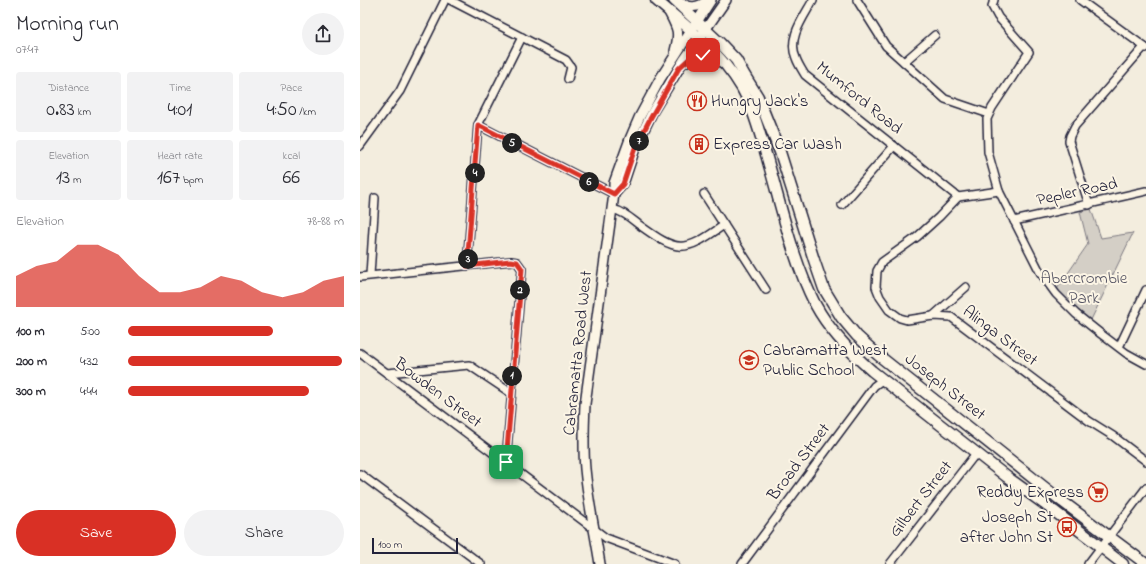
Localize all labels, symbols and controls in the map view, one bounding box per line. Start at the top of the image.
text: Morning run [16,9,119,41]
button: share [302,13,344,55]
pin [686,38,720,72]
text: 07:47 [16,40,39,59]
icon: check [692,44,714,66]
street label: Mumford Road [810,55,908,141]
text: Distance [48,80,89,96]
text: Time [169,80,191,96]
text: Pace [281,80,302,96]
place label: Hungry Jack's [711,89,808,116]
restaurant icon: Hungry Jack's [686,90,708,112]
text: 0.83 [46,96,75,125]
text: 4:01 [168,96,192,125]
text: 4:50 [267,96,297,125]
text: km [75,104,91,120]
text: /km [297,104,316,120]
pin: 7 [629,131,649,151]
place label: Express Car Wash [713,132,842,157]
pin: 5 [502,133,522,153]
text: 7 [637,133,641,149]
building icon: Express Car Wash [688,133,710,155]
text: 5 [509,135,515,151]
text: Elevation [48,148,89,164]
text: Heart rate [157,148,203,164]
text: kcal [283,148,300,164]
pin: 4 [465,163,485,183]
text: 13 [56,164,70,193]
text: 167 [157,164,180,193]
text: 66 [283,164,300,193]
text: 4 [473,165,477,181]
street label: Pepler Road [1034,171,1120,213]
text: m [70,172,82,188]
text: bpm [180,172,203,188]
pin: 6 [579,172,599,192]
text: 6 [587,174,591,190]
text: Elevation [16,212,64,231]
text: 78–88 m [307,212,344,231]
pin: 3 [458,249,478,269]
text: 3 [466,251,470,267]
park label: Abercrombie Park [1041,266,1128,311]
street label: Cabramatta Road West [557,269,599,437]
pin: 2 [510,280,530,300]
text: 2 [517,282,523,298]
street label: Alinga Street [956,299,1043,374]
text: 100 m [16,322,45,341]
text: 5:00 [80,322,100,341]
place label: Cabramatta West Public School [763,338,888,383]
street label: Joseph Street [899,347,991,427]
school or university icon: Cabramatta West Public School [738,349,760,371]
street label: Bowden Street [388,351,487,434]
text: 200 m [16,352,47,371]
text: 4:32 [80,352,98,371]
pin: 1 [502,366,522,386]
text: 1 [510,368,514,384]
text: 300 m [16,382,46,401]
text: 4:44 [80,382,97,401]
street label: Broad Street [761,418,837,507]
pin [489,445,523,479]
icon: arrive [495,451,517,473]
street label: Gilbert Street [883,455,959,543]
place label: Reddy Express [977,480,1084,506]
supermarket icon: Reddy Express [1087,481,1109,503]
place label: Joseph St after John St [960,505,1053,550]
button: Save [16,510,176,556]
button: Share [184,510,344,556]
bus stop icon: Joseph St after John St [1056,516,1078,538]
scale bar [372,536,458,555]
text: 100 m [378,537,402,553]

